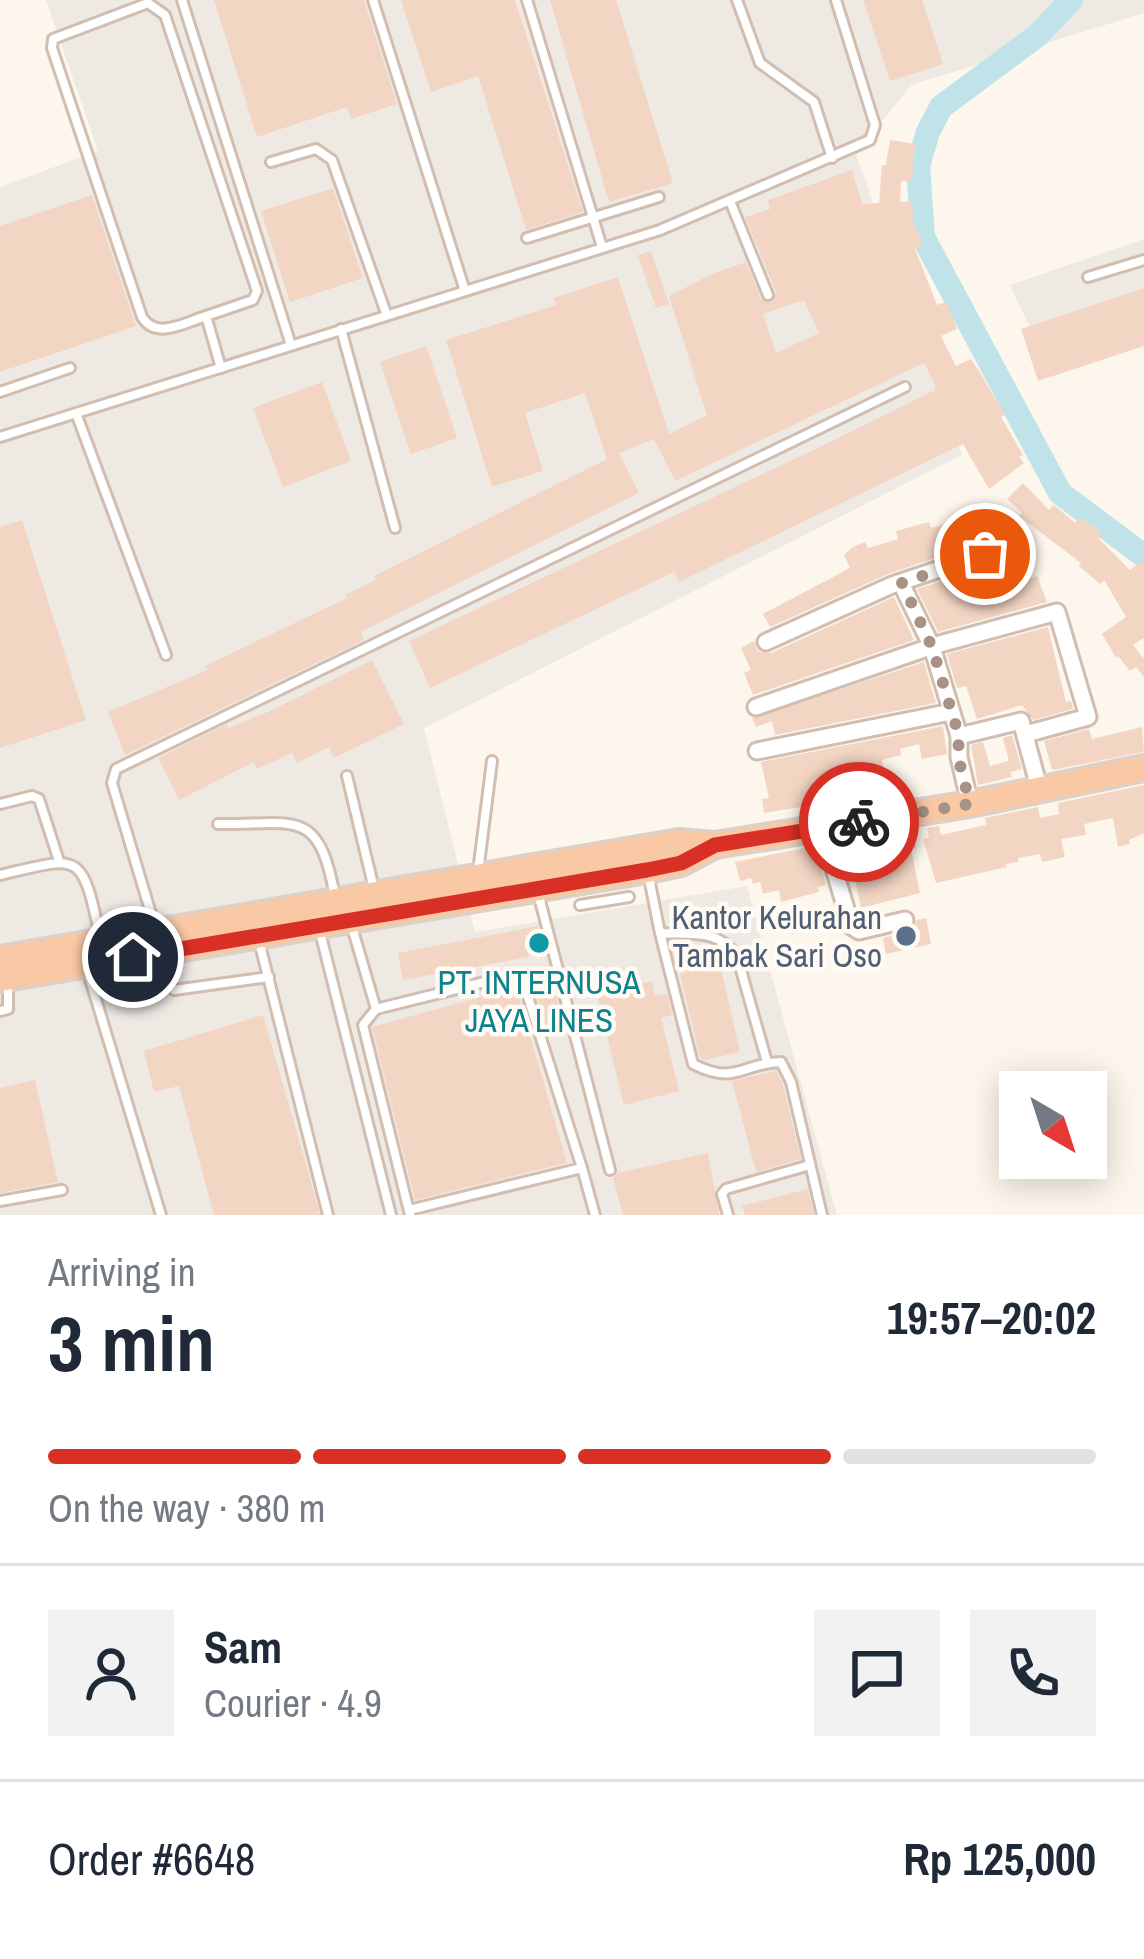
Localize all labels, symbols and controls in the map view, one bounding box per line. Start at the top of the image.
pin [934,503,1036,605]
icon: bag [952,521,1018,587]
courier [799,762,919,882]
icon: bike [826,789,892,855]
place label: Kantor Kelurahan Tambak Sari Oso [671,895,882,977]
pin [82,906,184,1008]
marker: Kantor Kelurahan Tambak Sari Oso [893,923,919,949]
icon: home [100,924,166,990]
marker: PT. INTERNUSA JAYA LINES [526,930,552,956]
place label: PT. INTERNUSA JAYA LINES [438,960,641,1042]
north arrow [999,1071,1107,1179]
map controls [999,1071,1107,1179]
text: Arriving in [48,1246,196,1298]
text: 19:57–20:02 [887,1287,1096,1348]
text: 3 min [48,1290,215,1395]
text: On the way · 380 m [48,1482,325,1534]
button: person [48,1610,174,1736]
button: chat [814,1610,940,1736]
button: phone [970,1610,1096,1736]
text: Sam [204,1616,282,1677]
text: Courier · 4.9 [204,1677,382,1729]
text: Order #6648 [48,1828,255,1889]
text: Rp 125,000 [903,1828,1096,1889]

